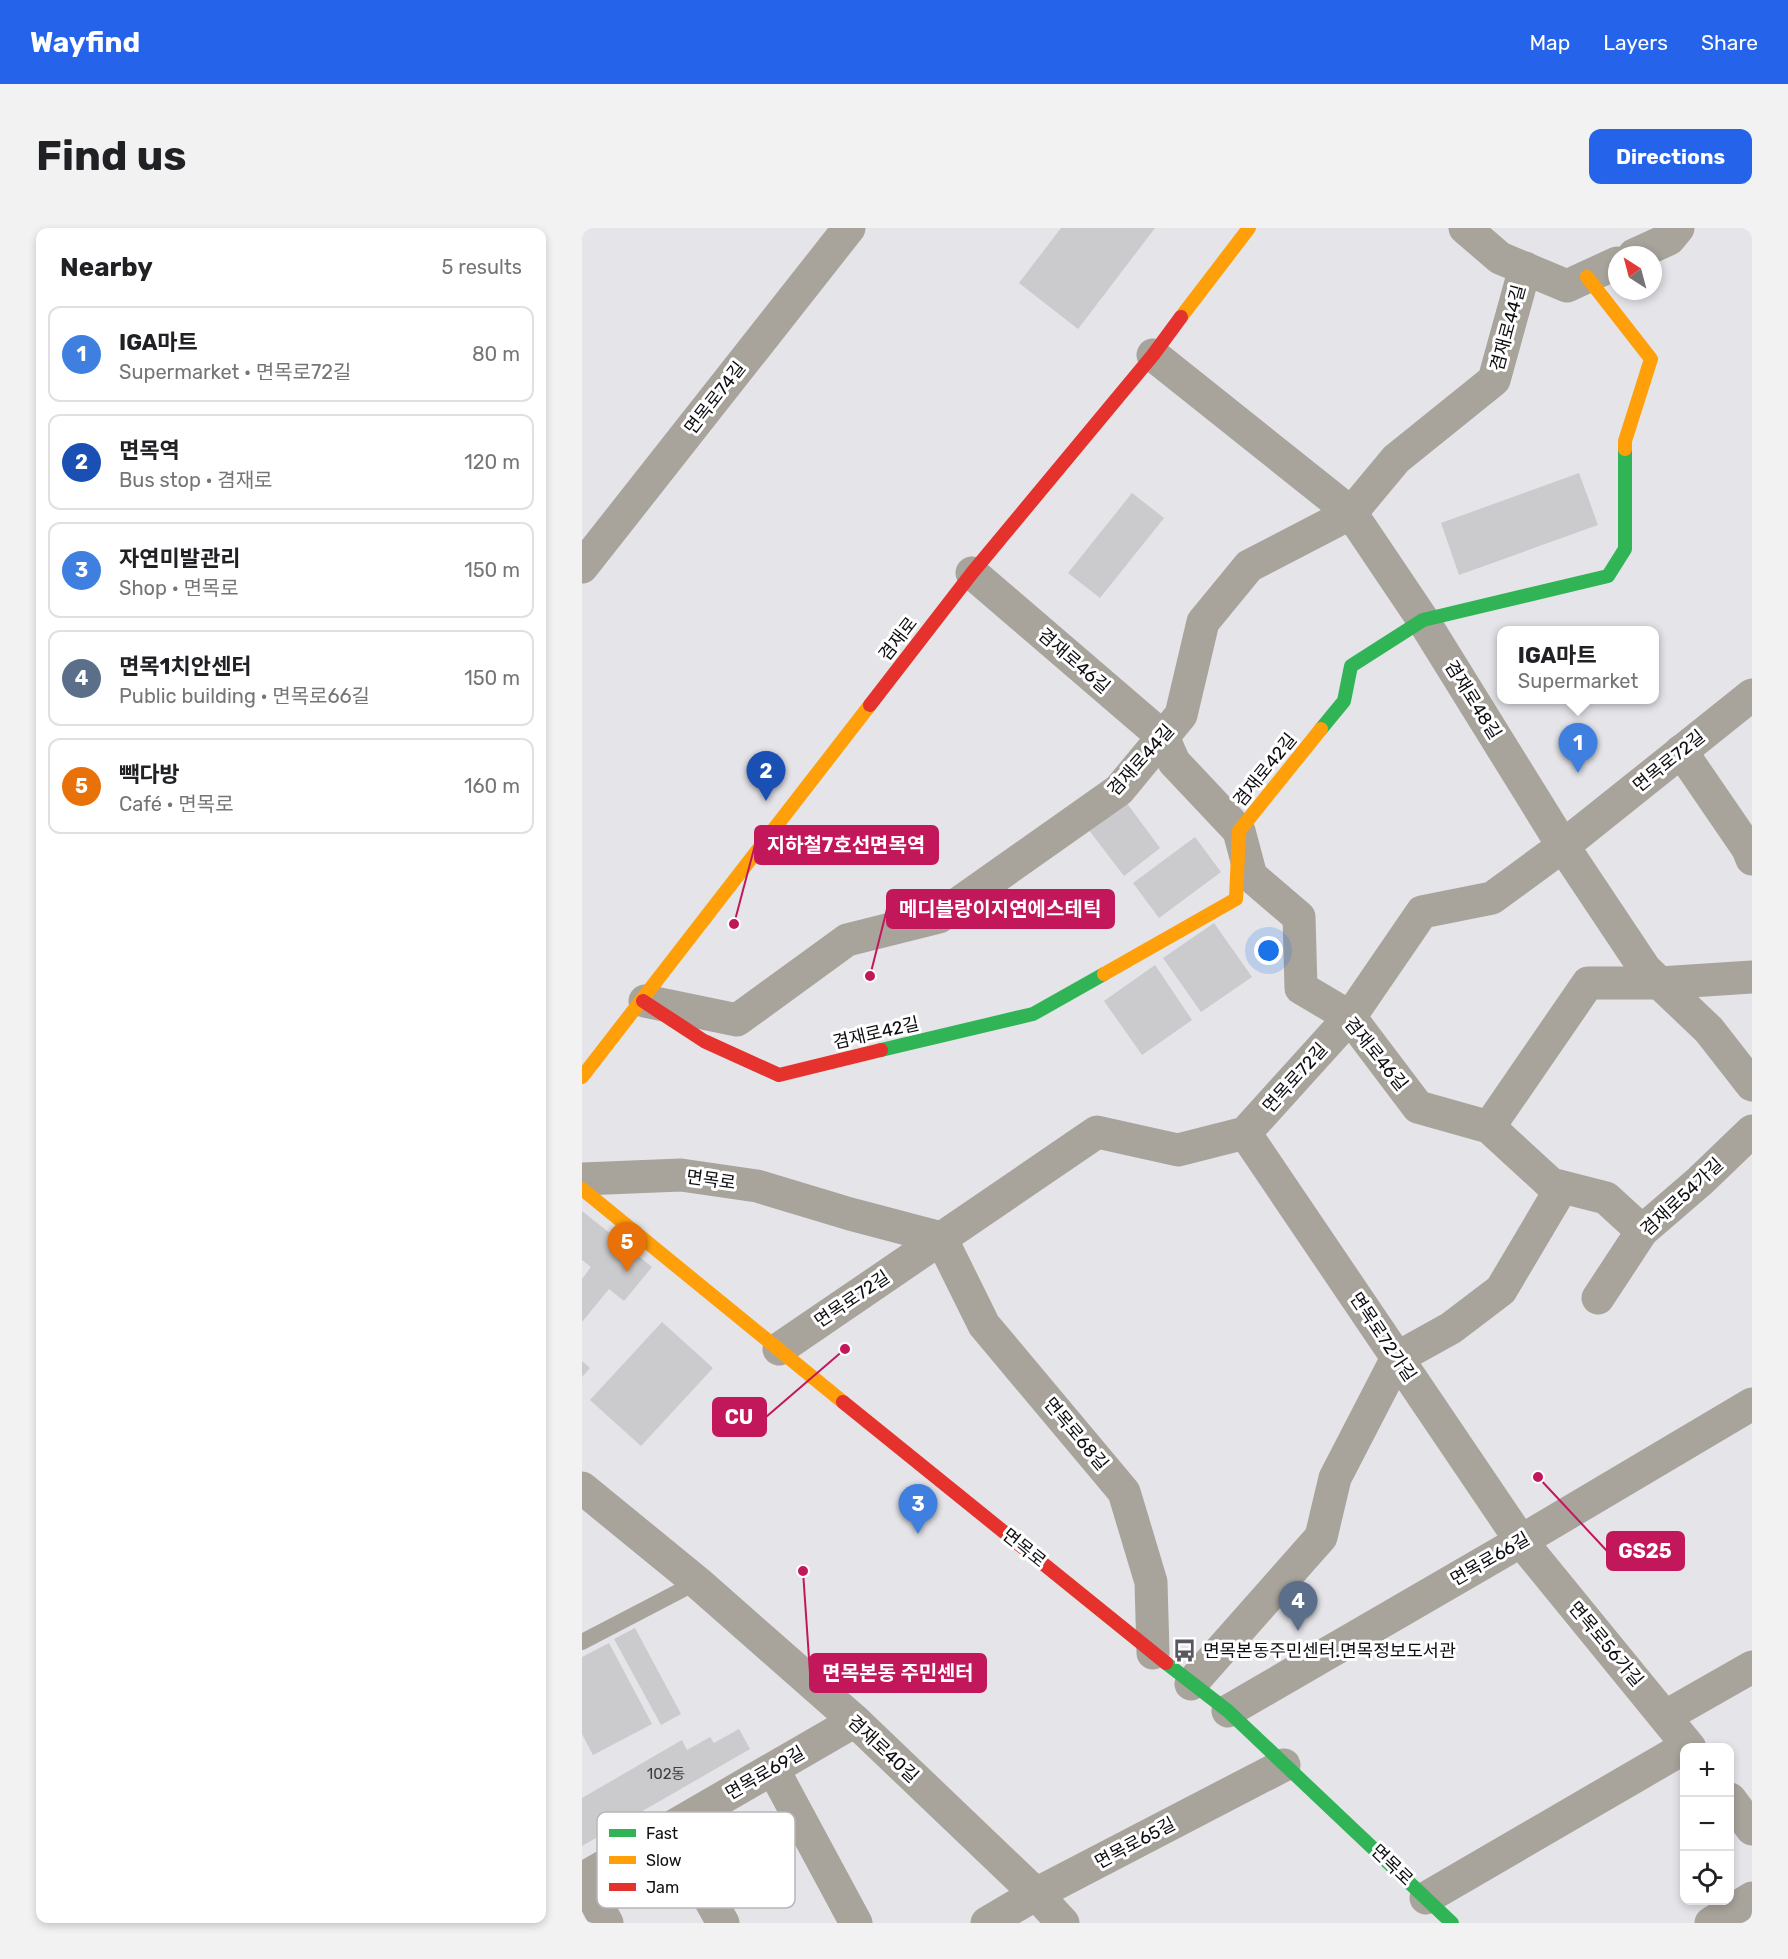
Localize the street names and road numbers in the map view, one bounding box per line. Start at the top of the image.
street label: 겸재로44길 [1486,282,1530,374]
street label: 면목로74길 [680,357,750,439]
street label: 겸재로 [874,613,922,665]
street label: 겸재로46길 [1033,624,1115,698]
street label: 겸재로48길 [1440,656,1506,744]
street label: 겸재로44길 [1103,720,1179,800]
street label: 면목로72길 [1629,725,1709,797]
street label: 겸재로42길 [1229,729,1301,811]
street label: 겸재로42길 [831,1012,921,1054]
street label: 겸재로46길 [1340,1013,1412,1095]
street label: 면목로72길 [1258,1039,1332,1117]
street label: 겸재로54가길 [1636,1153,1728,1241]
street label: 면목로 [685,1166,737,1194]
street label: 면목로72길 [810,1266,894,1332]
street label: 면목로72가길 [1345,1288,1421,1386]
street label: 면목로68길 [1039,1393,1113,1475]
street label: 면목로 [998,1524,1050,1572]
street label: 면목로66길 [1446,1527,1534,1591]
street label: 면목로56가길 [1564,1597,1648,1691]
street label: 겸재로40길 [843,1711,923,1787]
street label: 면목로69길 [721,1742,809,1804]
street label: 면목로65길 [1091,1813,1179,1873]
street label: 면목로 [1366,1840,1418,1890]

